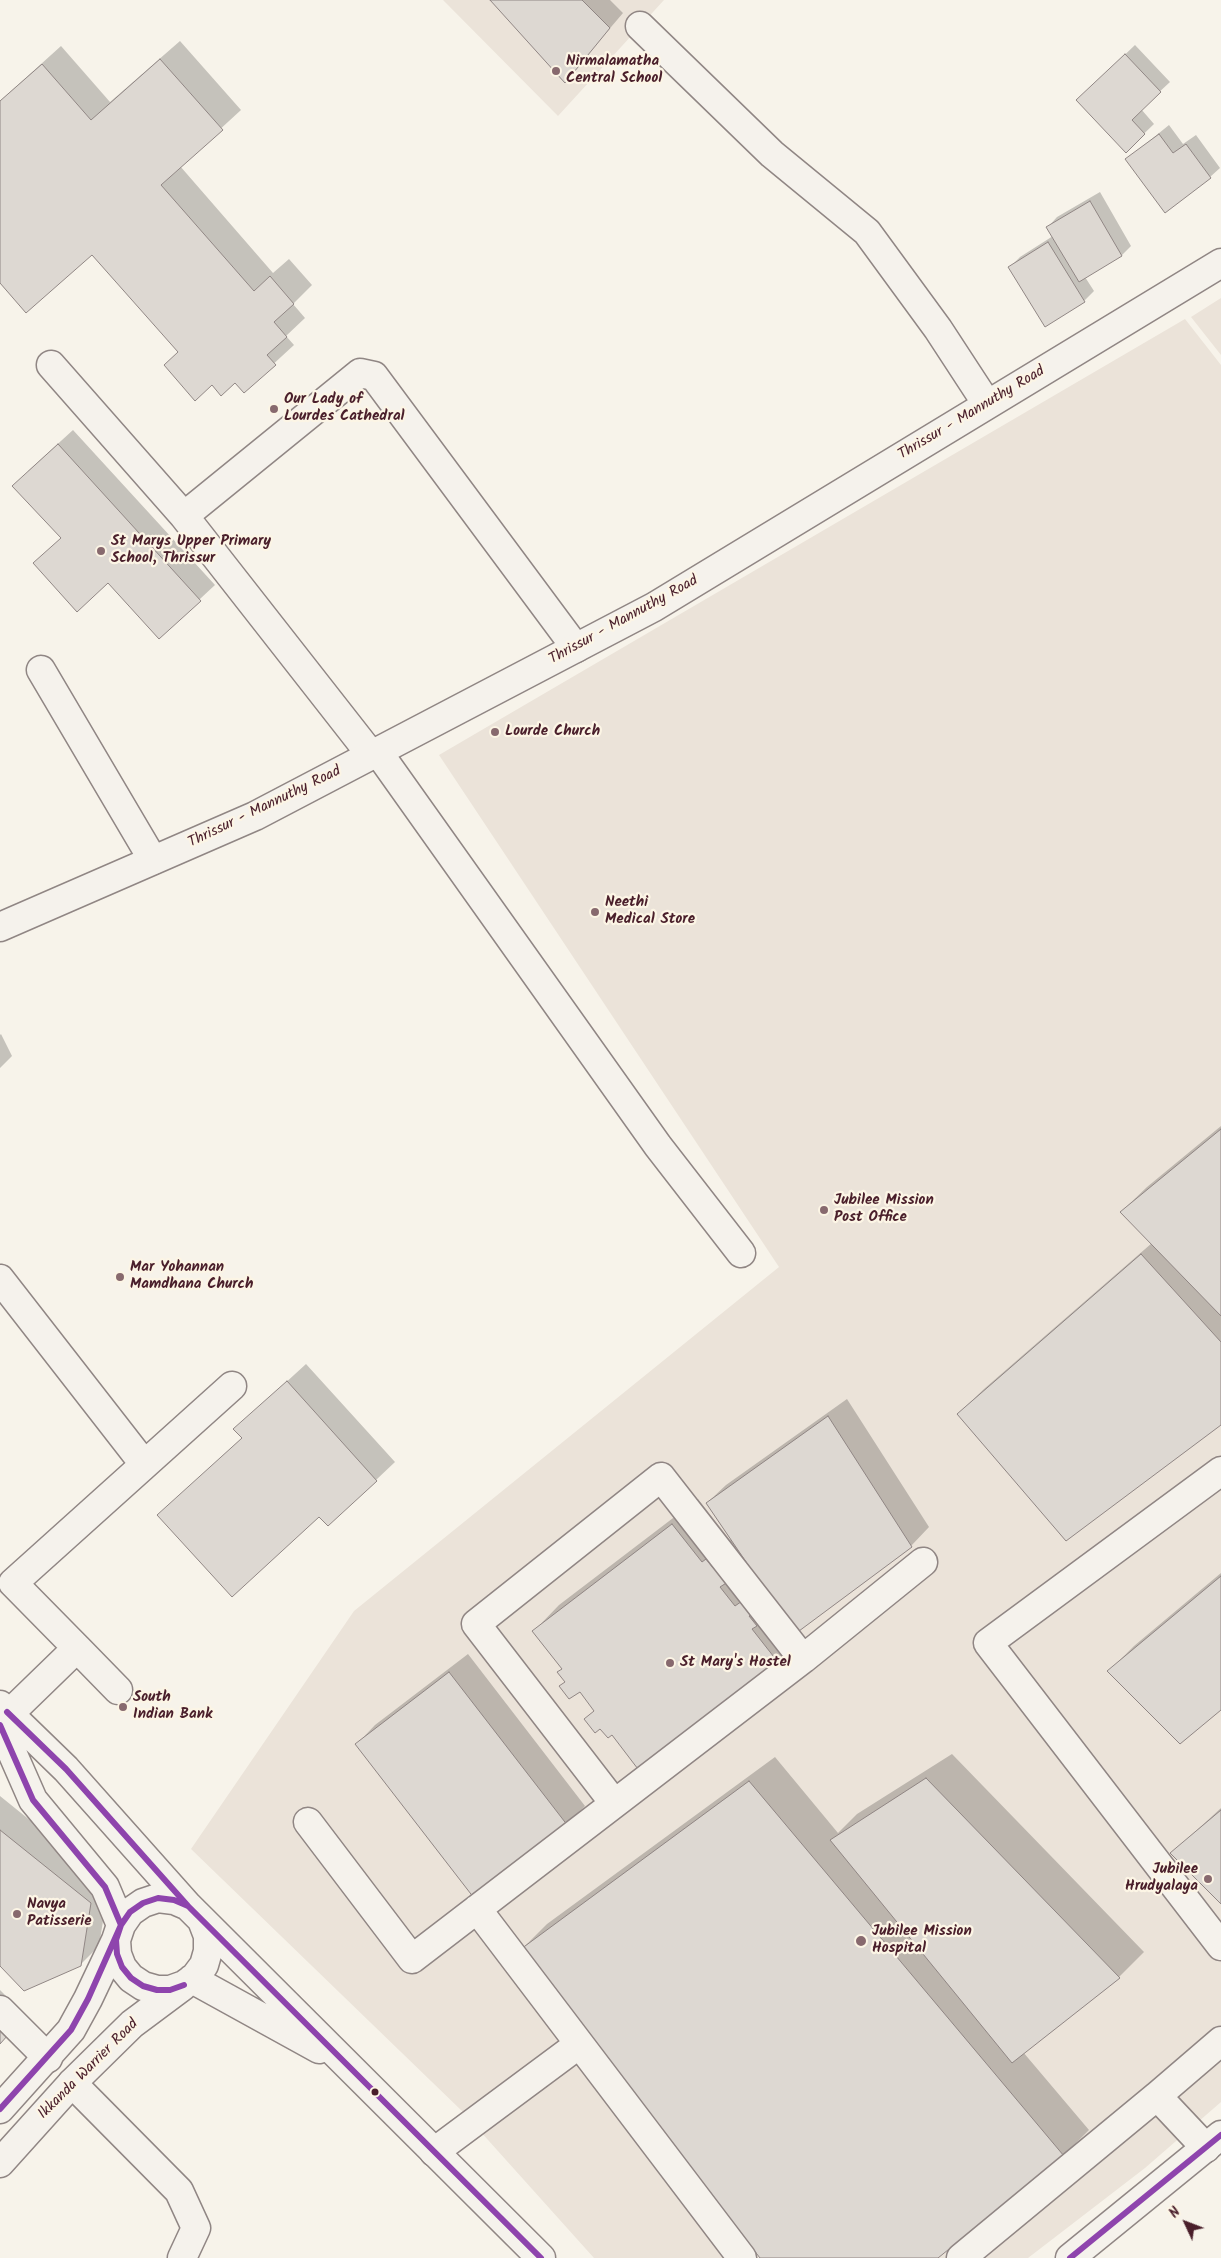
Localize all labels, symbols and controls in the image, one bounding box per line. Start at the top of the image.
place label: Nirmalamatha Central School [566,53,662,88]
marker: Nirmalamatha Central School [550,65,562,77]
street label: Thrissur - Mannuthy Road [896,363,1048,465]
place label: Our Lady of Lourdes Cathedral [284,391,405,426]
marker: Our Lady of Lourdes Cathedral [268,403,280,415]
place label: St Marys Upper Primary School, Thrissur [111,533,271,568]
marker: St Marys Upper Primary School, Thrissur [95,545,107,557]
street label: Thrissur - Mannuthy Road [546,573,702,669]
place label: Lourde Church [505,723,600,741]
marker: Lourde Church [489,726,501,738]
street label: Thrissur - Mannuthy Road [186,763,344,853]
place label: Neethi Medical Store [605,894,695,929]
marker: Neethi Medical Store [589,906,601,918]
place label: Jubilee Mission Post Office [834,1192,934,1227]
marker: Jubilee Mission Post Office [818,1204,830,1216]
place label: Mar Yohannan Mamdhana Church [130,1259,253,1294]
marker: Mar Yohannan Mamdhana Church [114,1271,126,1283]
place label: St Mary's Hostel [680,1654,791,1672]
marker: St Mary's Hostel [664,1657,676,1669]
place label: South Indian Bank [133,1689,212,1724]
marker: South Indian Bank [117,1701,129,1713]
place label: Jubilee Hrudyalaya [1125,1861,1198,1896]
marker: Jubilee Hrudyalaya [1202,1873,1214,1885]
place label: Navya Patisserie [27,1896,92,1931]
marker: Navya Patisserie [11,1908,23,1920]
place label: Jubilee Mission Hospital [872,1923,972,1958]
marker: Jubilee Mission Hospital [854,1934,868,1948]
street label: Ikkanda Warrier Road [35,2016,143,2124]
unlabelled marker [370,2087,380,2097]
north arrow [1161,2198,1211,2248]
text: N [1164,2202,1186,2224]

